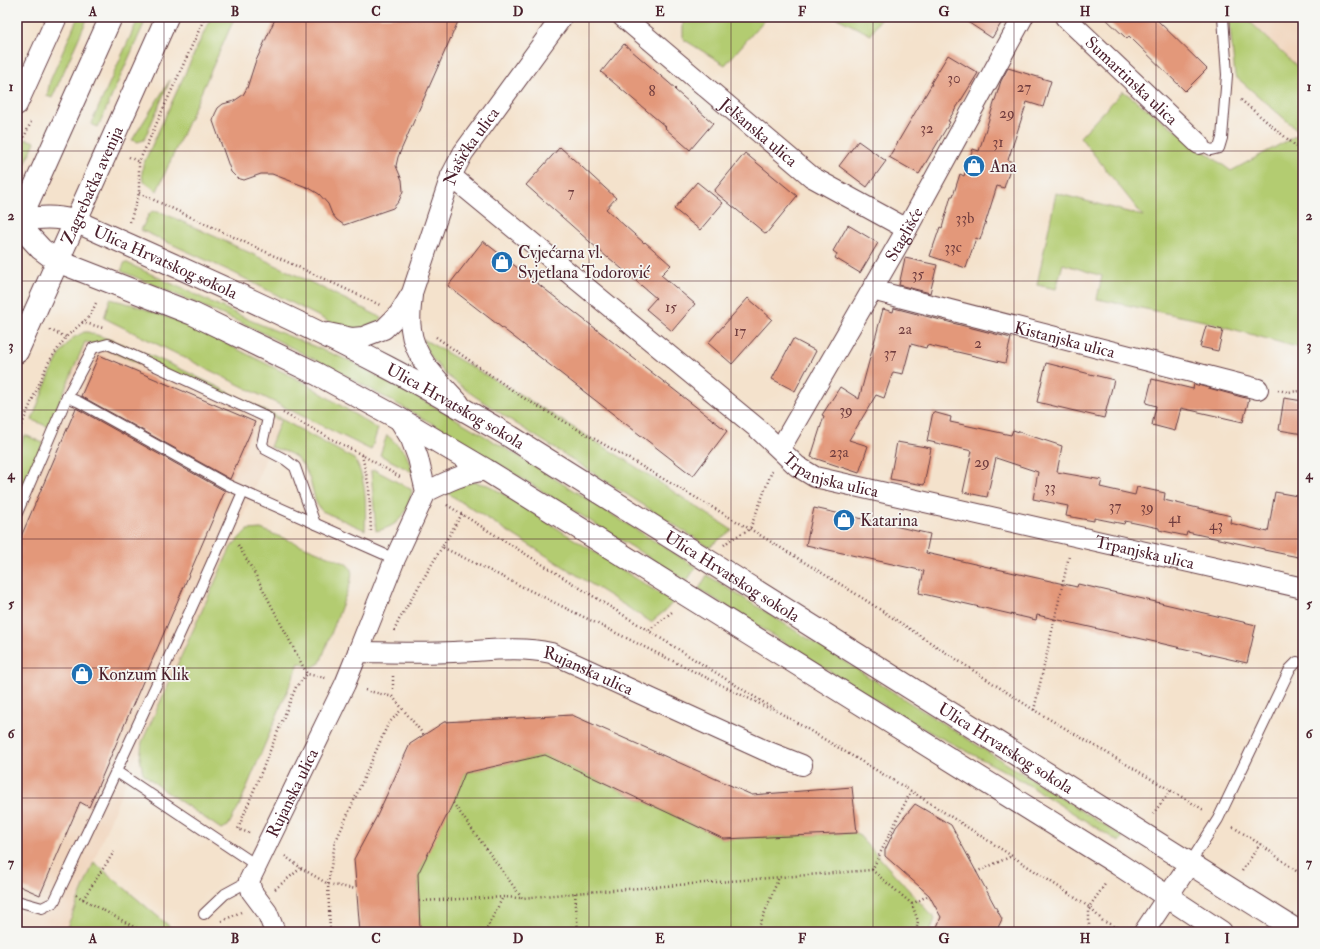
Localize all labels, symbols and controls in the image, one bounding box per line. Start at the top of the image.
text: A [88,4,98,20]
text: B [231,4,239,20]
text: C [371,4,381,20]
text: D [513,4,524,20]
text: E [655,4,665,20]
text: F [798,4,807,20]
text: G [939,4,950,20]
text: H [1080,4,1091,20]
text: I [1224,4,1230,20]
street label: Sumartinska ulica [1081,32,1183,130]
house number: 30 [947,69,961,88]
house number: 27 [1017,78,1031,97]
text: 1 [9,79,14,95]
text: 1 [1307,79,1312,95]
house number: 8 [648,82,656,101]
street label: Jelšanska ulica [714,93,803,172]
street label: Našička ulica [439,102,504,188]
house number: 29 [999,104,1015,123]
house number: 32 [920,119,934,138]
street label: Zagrebačka avenija [57,122,128,248]
house number: 31 [992,133,1004,152]
shop icon: Ana [961,153,987,179]
place label: Ana [989,156,1018,177]
house number: 7 [568,183,575,202]
street label: Staglišće [881,204,928,265]
text: 2 [8,208,15,224]
text: 2 [1306,208,1313,224]
house number: 33b [956,209,974,228]
street label: Ulica Hrvatskog sokola [90,221,242,304]
house number: 33c [944,238,962,257]
place label: Cvjećarna vl. Svjetlana Todorović [518,242,651,283]
shop icon: Cvjećarna vl. Svjetlana Todorović [489,249,515,275]
house number: 35 [912,265,925,284]
house number: 15 [665,298,677,317]
street label: Kistanjska ulica [1012,317,1118,363]
house number: 2a [898,320,913,339]
house number: 17 [734,322,746,341]
house number: 2 [974,334,982,353]
text: 3 [9,338,14,354]
text: 3 [1307,338,1312,354]
house number: 37 [884,344,896,363]
street label: Ulica Hrvatskog sokola [383,359,529,454]
house number: 39 [839,401,853,420]
house number: 23a [829,443,850,462]
street label: Trpanjska ulica [778,448,882,502]
house number: 29 [974,453,990,472]
text: 4 [6,467,15,483]
text: 4 [1304,467,1313,483]
house number: 33 [1044,478,1056,497]
house number: 37 [1109,497,1121,516]
house number: 39 [1140,498,1154,517]
shop icon: Katarina [831,507,857,533]
house number: 41 [1168,509,1182,528]
place label: Katarina [860,510,919,531]
house number: 43 [1209,516,1223,535]
street label: Ulica Hrvatskog sokola [660,526,804,627]
street label: Trpanjska ulica [1093,531,1197,574]
text: 5 [8,596,14,612]
text: 5 [1306,596,1312,612]
street label: Rujanska ulica [542,642,637,700]
shop icon: Konzum Klik [69,661,95,687]
place label: Konzum Klik [98,664,189,685]
street label: Ulica Hrvatskog sokola [934,698,1078,799]
text: 6 [8,726,16,742]
text: 6 [1306,726,1314,742]
street label: Rujanska ulica [262,744,323,841]
text: 7 [8,855,15,871]
text: 7 [1306,855,1313,871]
text: A [88,931,98,947]
text: B [231,931,239,947]
text: C [371,931,381,947]
text: D [513,931,524,947]
text: E [655,931,665,947]
text: F [798,931,807,947]
text: G [939,931,950,947]
text: H [1080,931,1091,947]
text: I [1224,931,1230,947]

